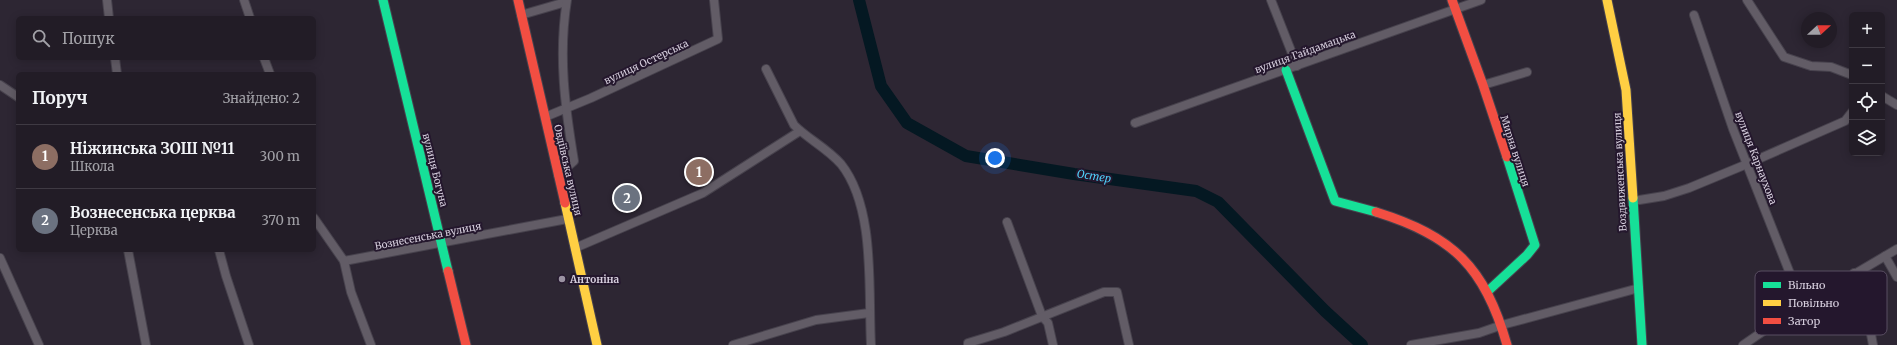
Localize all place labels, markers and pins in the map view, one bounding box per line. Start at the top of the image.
pin: 1 [686,157,712,187]
pin: 2 [614,183,640,213]
place label: Антоніна [569,273,620,286]
marker: Антоніна [557,274,567,284]

